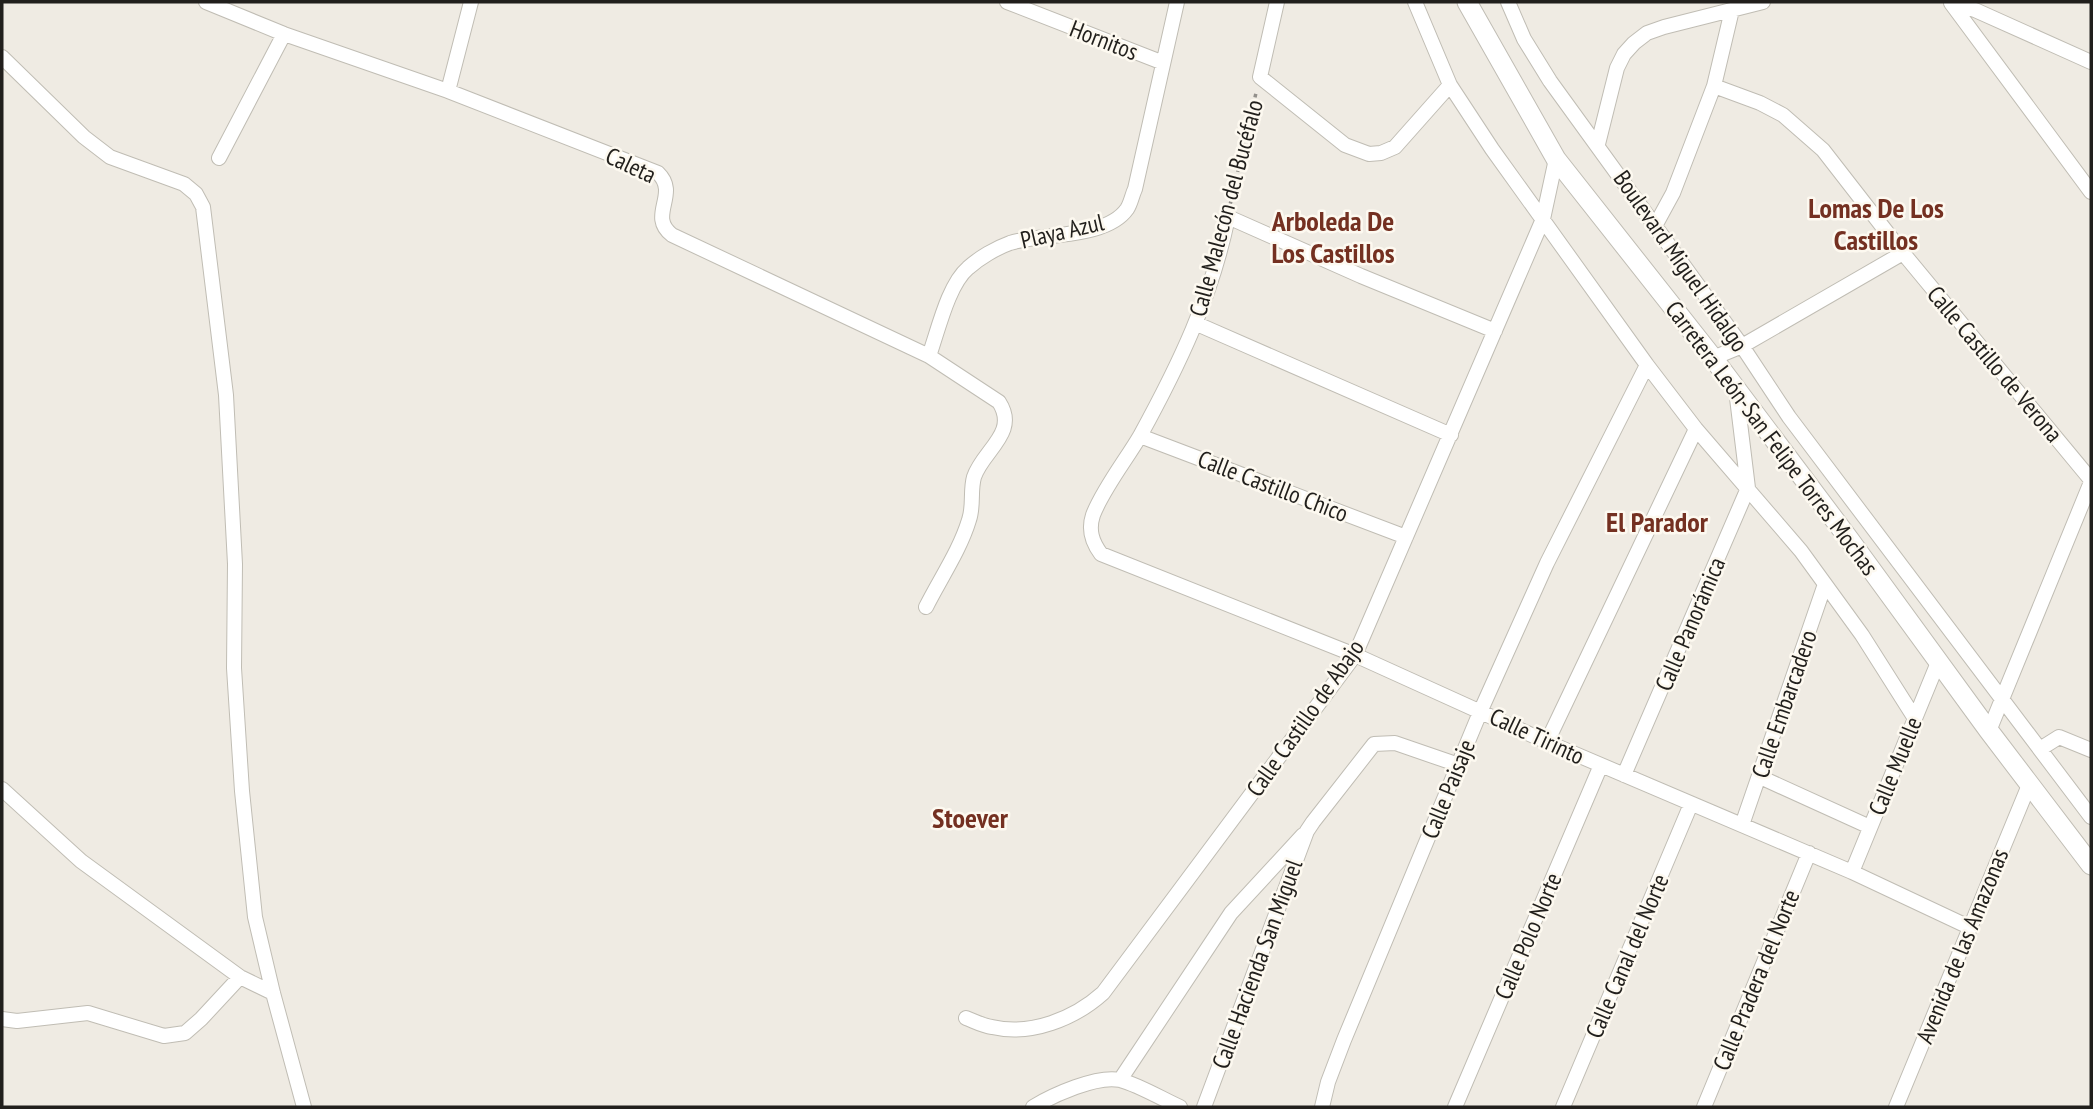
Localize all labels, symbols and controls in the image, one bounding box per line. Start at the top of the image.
street label: Hornitos [1066,13,1142,67]
street label: Calle Malecón del Bucéfalo [1182,96,1270,320]
street label: Caleta [601,140,661,190]
street label: Boulevard Miguel Hidalgo [1607,164,1755,358]
district label: Lomas De Los Castillos [1808,189,1944,258]
district label: Arboleda De Los Castillos [1271,202,1395,271]
street label: Playa Azul [1017,206,1107,256]
street label: Calle Castillo de Verona [1920,279,2070,449]
street label: Carretera León-San Felipe Torres Mochas [1659,295,1885,581]
street label: Calle Castillo Chico [1193,443,1353,529]
district label: El Parador [1606,503,1709,540]
street label: Calle Panorámica [1648,552,1732,696]
street label: Calle Embarcadero [1744,626,1824,782]
street label: Calle Castillo de Abajo [1239,633,1371,803]
street label: Calle Tirinto [1485,701,1589,771]
street label: Calle Muelle [1861,712,1929,820]
street label: Calle Paisaje [1414,735,1482,843]
district label: Stoever [932,799,1009,836]
street label: Avenida de las Amazonas [1909,844,2015,1048]
street label: Calle Hacienda San Miguel [1205,855,1309,1073]
street label: Calle Polo Norte [1487,868,1569,1004]
street label: Calle Canal del Norte [1578,869,1676,1043]
street label: Calle Pradera del Norte [1706,885,1806,1075]

